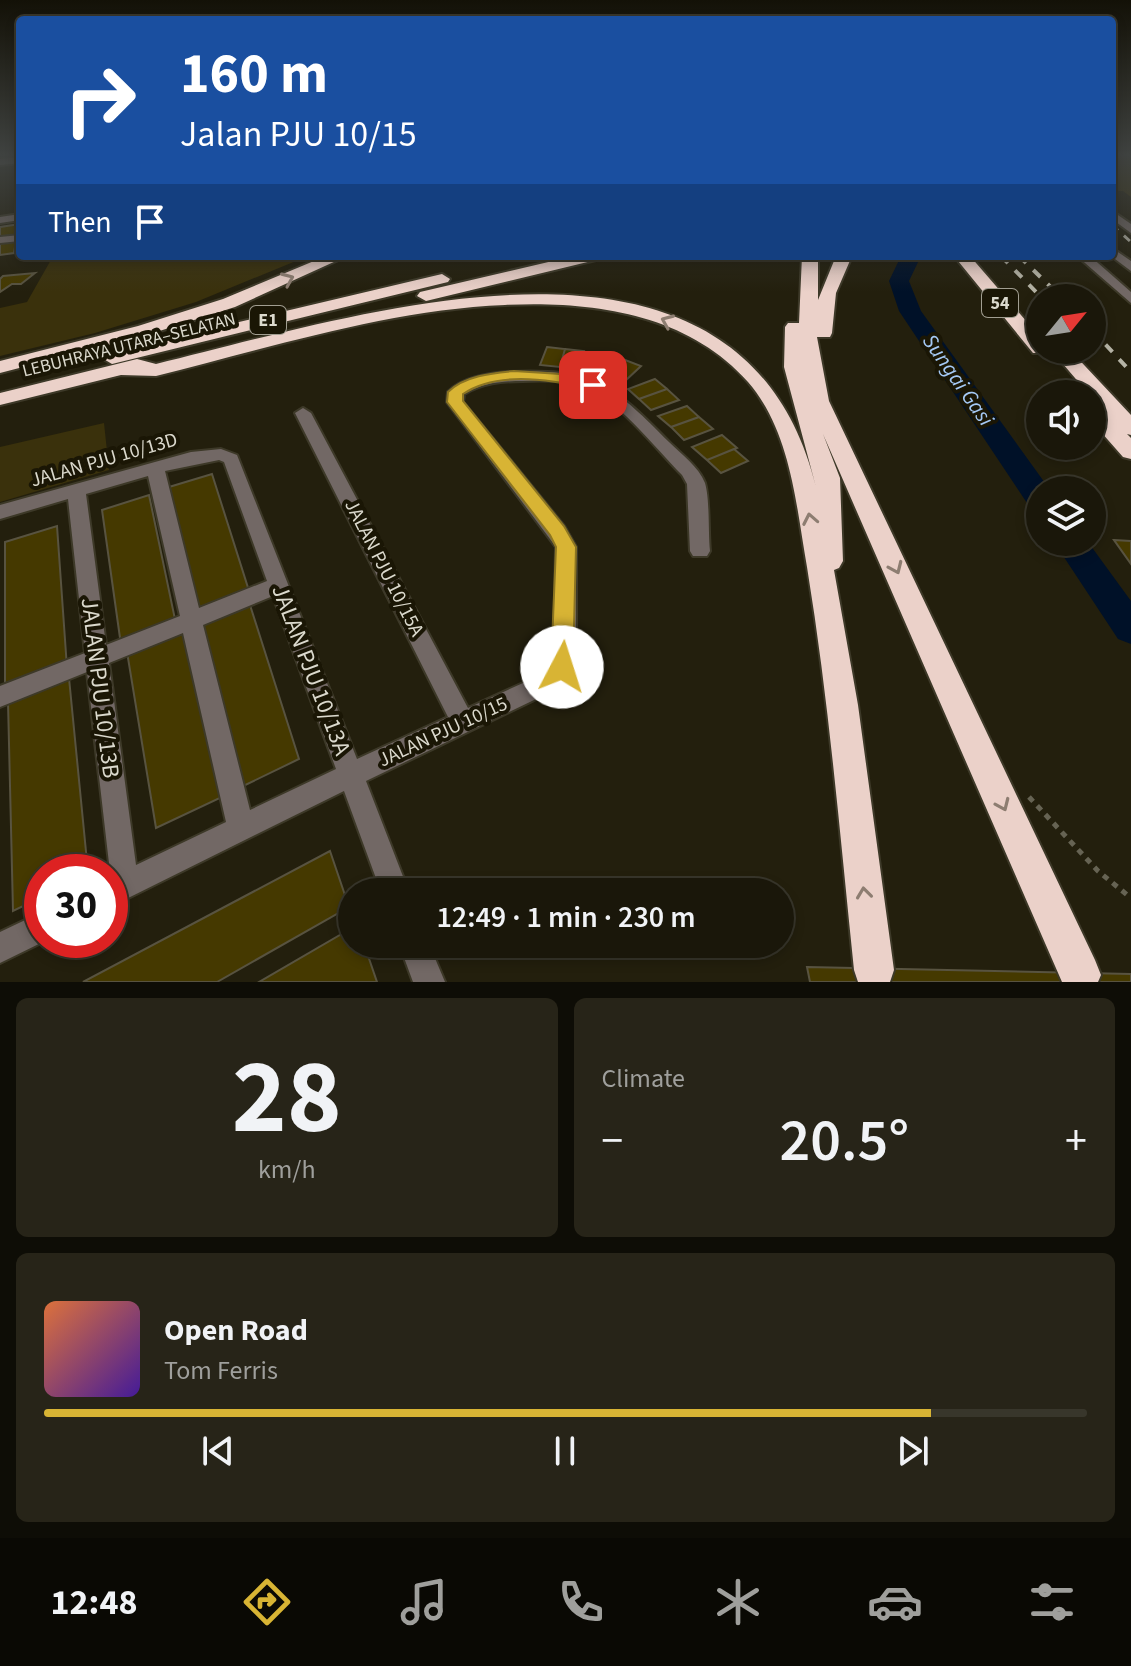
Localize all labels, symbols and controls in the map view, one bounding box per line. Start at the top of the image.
text: 160 m [180,35,328,114]
icon: right [48,48,152,152]
text: Jalan PJU 10/15 [180,109,417,160]
icon: arrive [128,200,172,244]
text: Then [48,201,112,244]
one-way arrow [280,272,294,288]
north arrow [1026,284,1106,364]
map controls [1026,284,1106,556]
road number: 54 [982,289,1018,317]
street label: LEBUHRAYA UTARA–SELATAN [20,306,238,384]
road number: E1 [250,306,286,334]
one-way arrow [661,315,675,331]
water label: Sungai Gasi [914,327,1002,433]
pin [559,351,627,419]
icon: arrive [571,363,615,407]
button: sound [1026,380,1106,460]
street label: JALAN PJU 10/13D [27,426,181,494]
button: layers [1026,476,1106,556]
street label: JALAN PJU 10/15A [337,495,431,642]
one-way arrow [803,513,820,526]
one-way arrow [886,560,902,574]
street label: JALAN PJU 10/13A [262,579,360,761]
street label: JALAN PJU 10/13B [72,596,128,780]
position arrow [520,625,604,709]
street label: JALAN PJU 10/15 [374,690,512,774]
one-way arrow [993,797,1009,811]
speed limit sign: 30 [24,854,128,958]
one-way arrow [856,886,873,899]
text: 12:49 · 1 min · 230 m [436,896,696,939]
text: 28 [232,1025,342,1173]
text: Climate [602,1060,685,1097]
text: 20.5° [779,1099,909,1184]
text: − [602,1110,623,1173]
text: + [1065,1110,1087,1173]
text: km/h [258,1151,316,1188]
text: Open Road [164,1309,308,1352]
text: Tom Ferris [164,1352,278,1389]
icon: previous [196,1429,240,1473]
icon: pause [543,1429,587,1473]
icon: next [891,1429,935,1473]
icon: directions [239,1574,295,1630]
icon: music [396,1574,452,1630]
icon: phone [553,1574,609,1630]
icon: climate [710,1574,766,1630]
icon: car [867,1574,923,1630]
icon: filters [1024,1574,1080,1630]
text: 12:48 [51,1577,137,1628]

